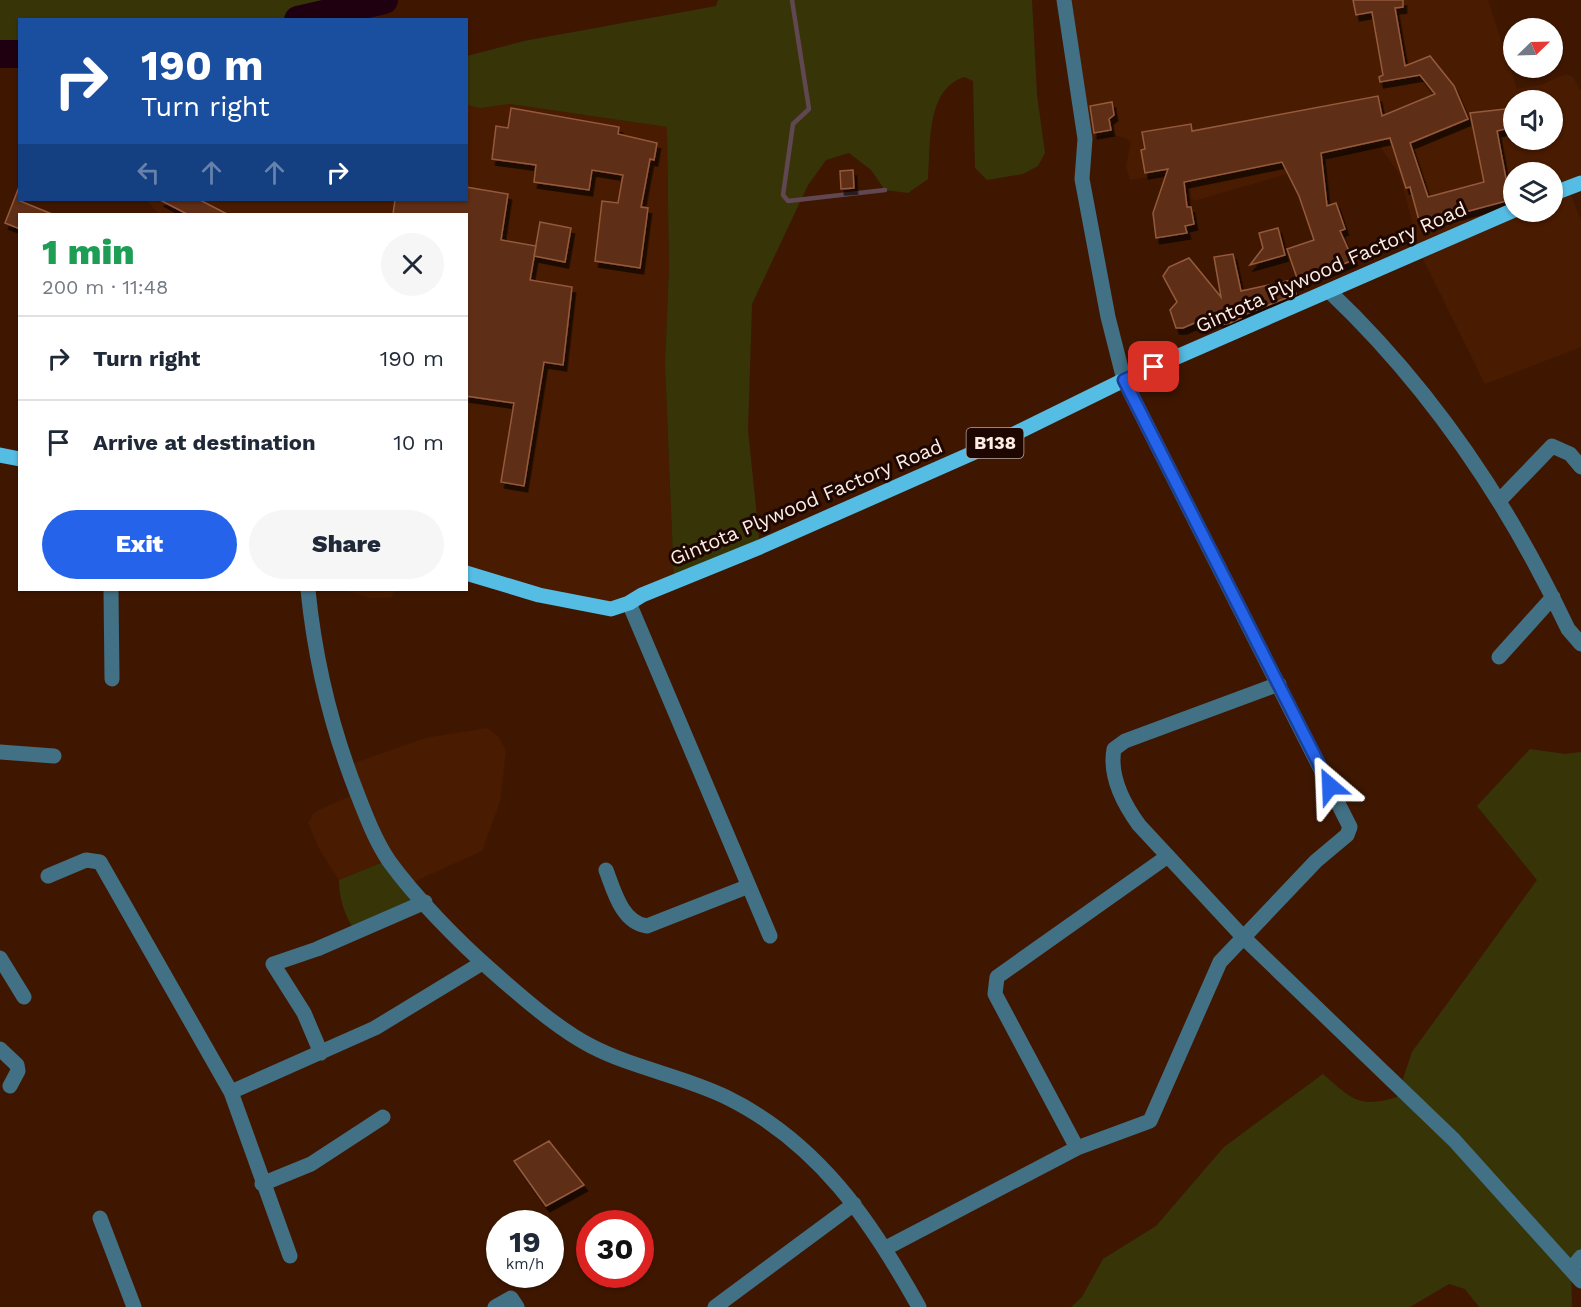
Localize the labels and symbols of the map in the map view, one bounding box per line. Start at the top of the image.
north arrow [1503,18,1563,78]
street label: Gintota Plywood Factory Road [1192,196,1470,338]
pin [1128,341,1179,392]
road number: B138 [966,428,1024,458]
street label: Gintota Plywood Factory Road [666,434,946,570]
position arrow [1298,754,1362,818]
speed limit sign: 30 [576,1210,654,1288]

